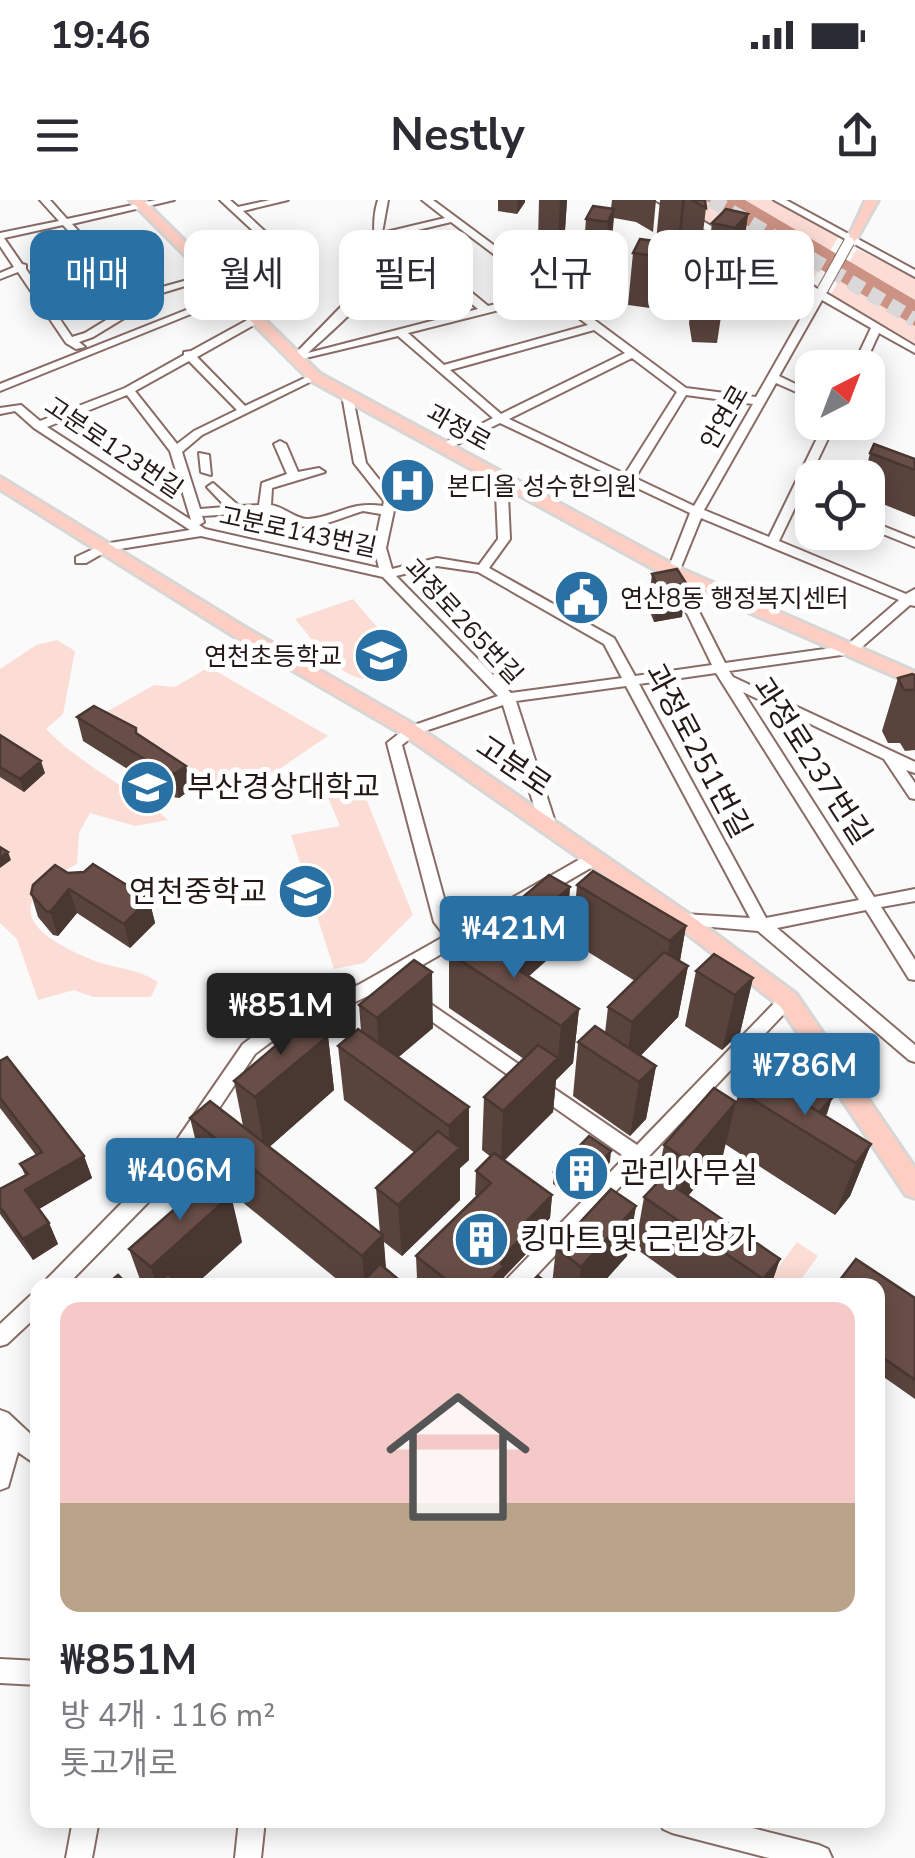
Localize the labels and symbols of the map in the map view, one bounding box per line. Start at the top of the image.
north arrow [795,350,885,440]
street label: 안연로 [693,379,757,456]
street label: 고분로123번길 [38,389,189,507]
street label: 과정로 [420,396,497,459]
hospital icon: 본디올 성수한의원 [378,456,438,516]
place label: 본디올 성수한의원 [447,470,637,504]
street label: 고분로143번길 [216,499,380,565]
street label: 과정로265번길 [396,552,530,692]
public building icon: 연산8동 행정복지센터 [551,568,611,628]
place label: 연산8동 행정복지센터 [620,582,848,616]
school or university icon: 연천초등학교 [351,626,411,686]
place label: 연천초등학교 [204,640,342,674]
street label: 과정로251번길 [634,657,761,846]
street label: 과정로237번길 [742,670,881,853]
street label: 고분로 [468,726,560,807]
school or university icon: 부산경상대학교 [118,757,178,817]
place label: 부산경상대학교 [187,767,380,808]
school or university icon: 연천중학교 [276,862,336,922]
place label: 연천중학교 [129,872,267,913]
pin: ₩421M [444,896,584,981]
pin: ₩851M [211,973,351,1058]
pin: ₩786M [735,1033,875,1118]
pin: ₩406M [110,1138,250,1223]
building icon: 관리사무실 [551,1143,611,1203]
place label: 관리사무실 [620,1153,758,1194]
building icon: 킹마트 및 근린상가 [451,1209,511,1269]
place label: 킹마트 및 근린상가 [520,1219,756,1260]

